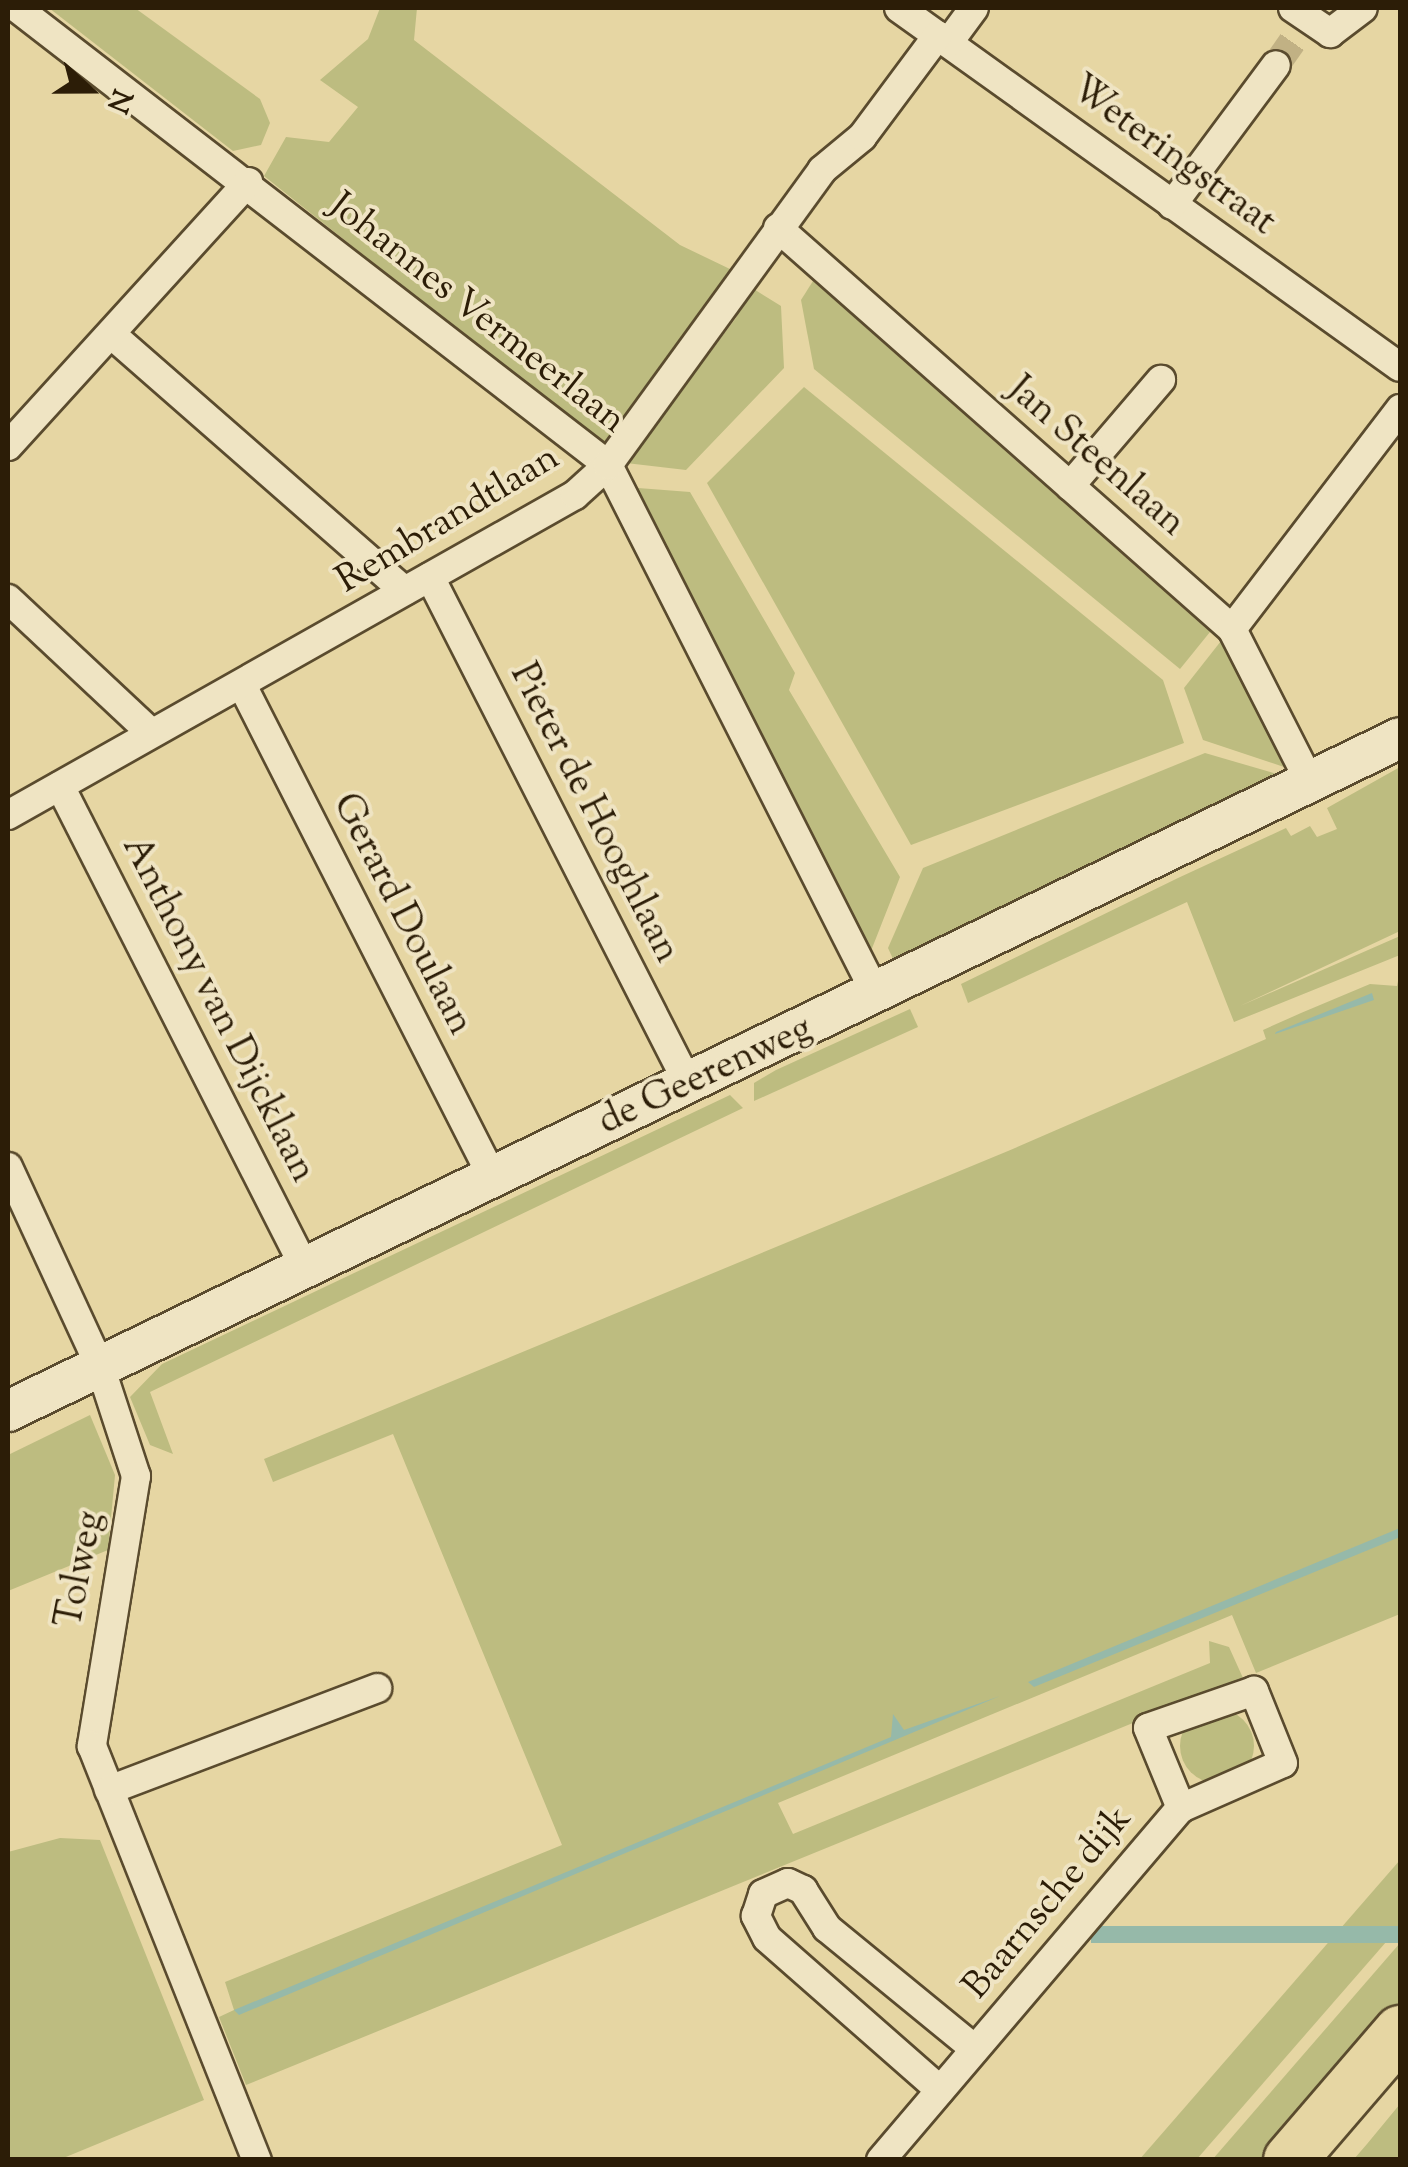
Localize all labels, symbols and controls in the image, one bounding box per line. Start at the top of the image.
north arrow [40,40,140,140]
street label: Weteringstraat [1061,67,1283,247]
text: N [95,83,141,118]
street label: Johannes Vermeerlaan [318,185,634,445]
street label: Jan Steenlaan [997,368,1193,548]
street label: Rembrandtlaan [329,437,569,605]
street label: Pieter de Hooghlaan [498,657,688,971]
street label: Gerard Doulaan [321,787,481,1043]
street label: Anthony van Dijcklaan [110,829,324,1191]
street label: de Geerenweg [592,1008,820,1146]
street label: Tolweg [48,1508,116,1632]
street label: Baarnsche dijk [955,1798,1143,2010]

